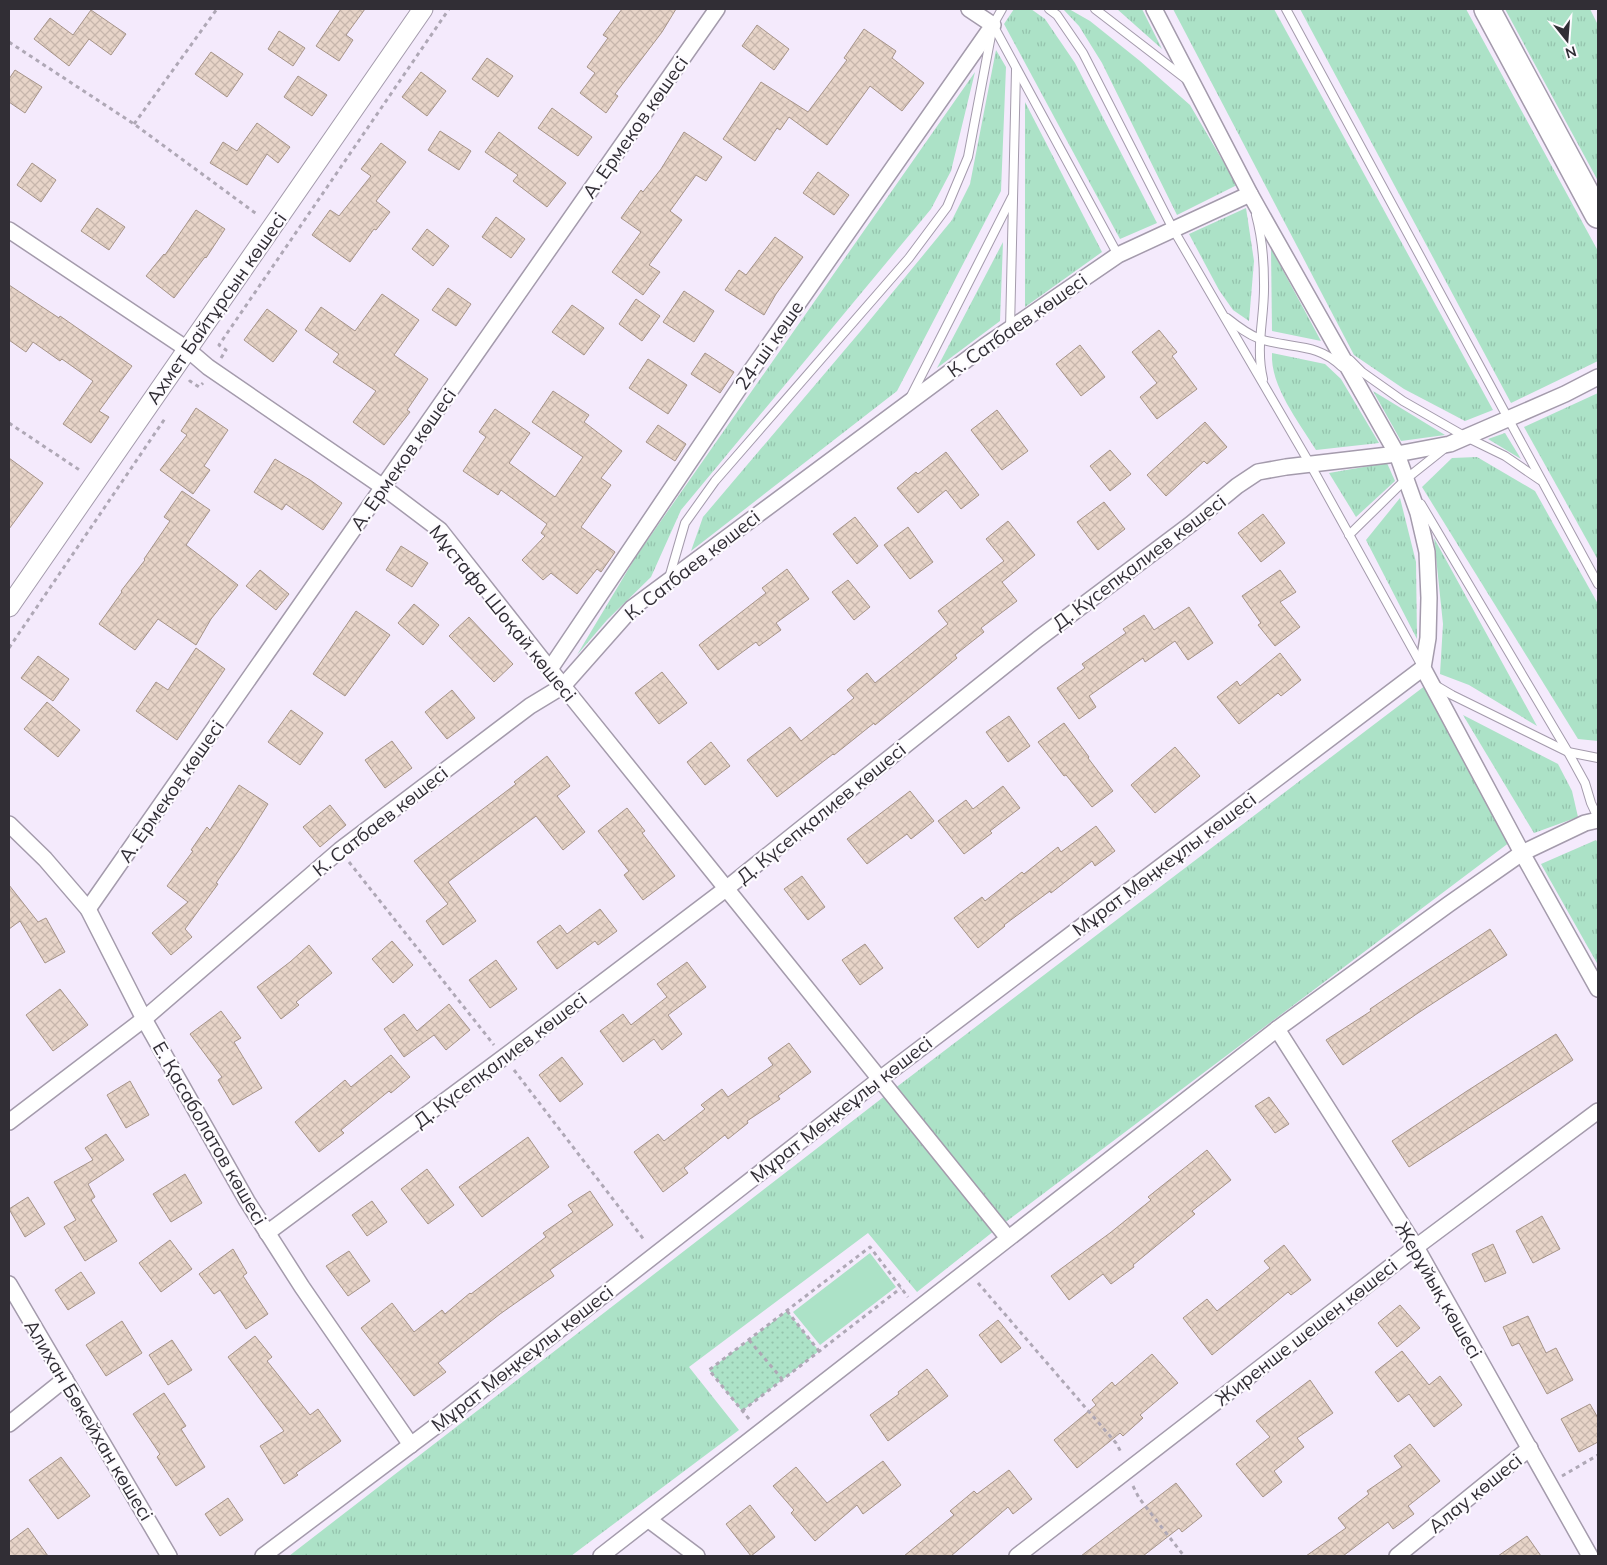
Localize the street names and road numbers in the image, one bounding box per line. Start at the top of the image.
street label: А. Ермеков көшесі [577,51,693,203]
street label: Ахмет Байтұрсын көшесі [141,207,291,409]
street label: К. Сатбаев көшесі [942,268,1092,382]
street label: 24-ші көше [730,296,808,394]
street label: А. Ермеков көшесі [345,383,461,535]
street label: Д. Күсепқалиев көшесі [1048,489,1230,635]
street label: К. Сатбаев көшесі [619,505,765,625]
street label: Мұстафа Шоқай көшесі [424,520,582,706]
street label: А. Ермеков көшесі [113,715,229,867]
street label: Д. Күсепқалиев көшесі [732,737,910,889]
street label: К. Сатбаев көшесі [307,761,453,881]
street label: Мұрат Мөңкеұлы көшесі [1067,787,1261,941]
street label: Д. Күсепқалиев көшесі [409,987,591,1133]
street label: Мұрат Мөңкеұлы көшесі [745,1031,937,1187]
street label: Е. Қасаболатов көшесі [148,1037,272,1229]
street label: Жерұйық көшесі [1390,1217,1488,1363]
street label: Жиренше шешен көшесі [1210,1253,1402,1411]
street label: Мұрат Мөңкеұлы көшесі [426,1280,618,1436]
street label: Алихан Бөкейхан көшесі [19,1315,159,1525]
street label: Алау көшесі [1423,1448,1527,1538]

